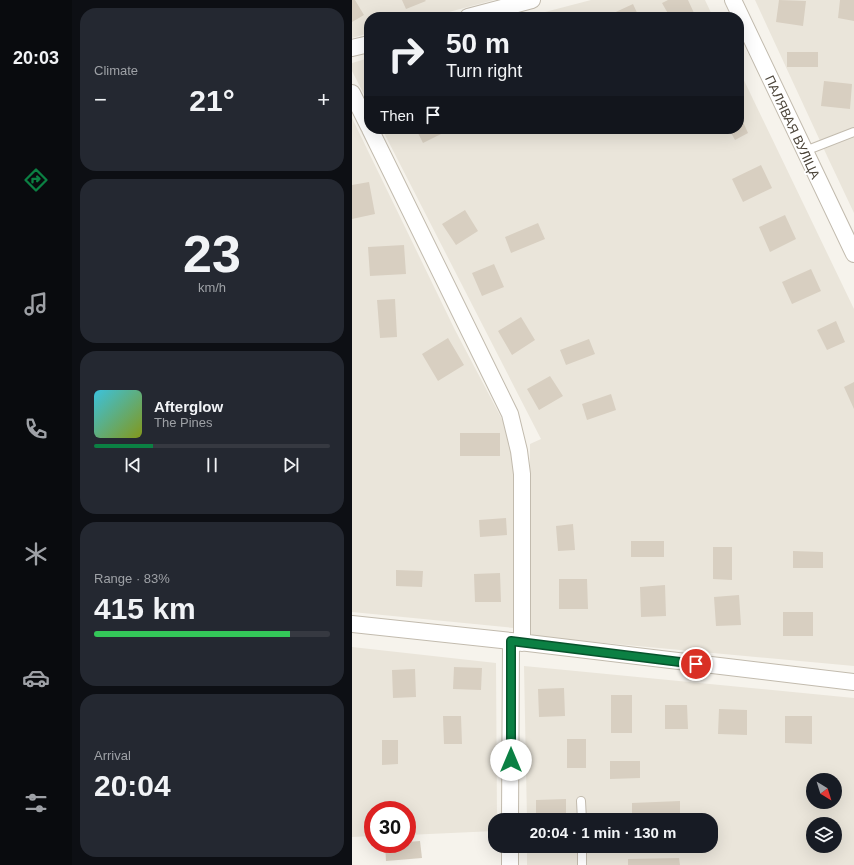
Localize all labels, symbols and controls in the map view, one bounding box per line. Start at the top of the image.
icon: right [380,28,432,80]
text: 50 m [446,28,510,59]
text: 20:03 [13,48,59,68]
text: Turn right [446,61,522,81]
text: Climate [94,63,138,78]
street label: ПАЛЯВАЯ ВУЛІЦА [762,73,823,182]
text: 21° [189,84,235,117]
text: − [94,87,107,112]
text: + [317,87,330,112]
icon: arrive [422,104,444,126]
text: Then [380,107,414,124]
icon: directions [22,166,50,194]
text: 23 [183,225,241,283]
text: km/h [198,280,226,295]
icon: music [22,290,50,318]
text: Afterglow [154,398,223,415]
icon: phone [22,415,50,443]
text: The Pines [154,415,213,430]
icon: previous [122,454,144,476]
icon: pause [201,454,223,476]
icon: next [280,454,302,476]
icon: climate [22,540,50,568]
text: Range · 83% [94,571,170,586]
text: 415 km [94,592,196,625]
pin [679,647,713,681]
icon: arrive [685,653,707,675]
icon: car [22,664,50,692]
position arrow [490,739,532,781]
text: Arrival [94,748,131,763]
text: 20:04 [94,769,171,802]
north arrow [806,773,842,809]
map controls [806,773,842,853]
icon: filters [22,789,50,817]
speed limit sign: 30 [364,801,416,853]
button: layers [806,817,842,853]
text: 20:04 · 1 min · 130 m [530,824,676,841]

